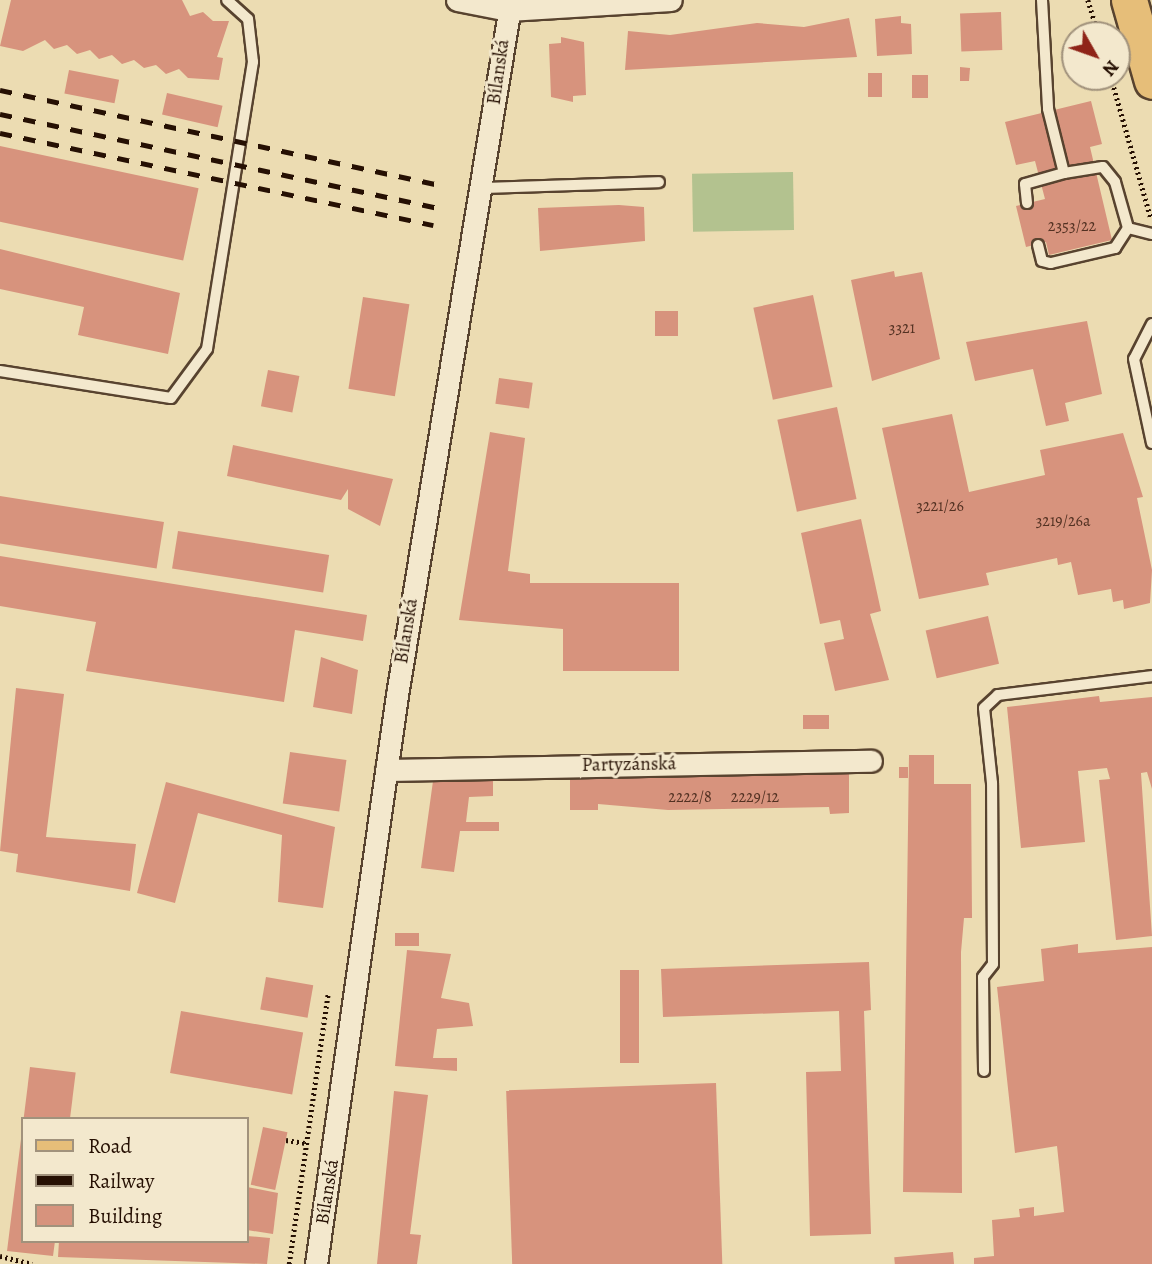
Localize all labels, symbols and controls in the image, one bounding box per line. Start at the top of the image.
north arrow [1061,21,1131,91]
street label: Bílanská [483,38,515,106]
text: N [1096,55,1125,82]
house number: 2353/22 [1048,216,1096,236]
house number: 3321 [889,318,915,338]
house number: 3221/26 [916,496,964,516]
house number: 3219/26a [1036,511,1090,531]
street label: Bílanská [391,597,423,665]
street label: Partyzánská [582,753,676,777]
house number: 2222/8 [668,787,712,807]
house number: 2229/12 [731,787,779,807]
legend [21,1117,248,1243]
text: Road [88,1132,132,1160]
street label: Bílanská [312,1158,344,1226]
text: Railway [88,1167,154,1195]
text: Building [88,1202,162,1230]

